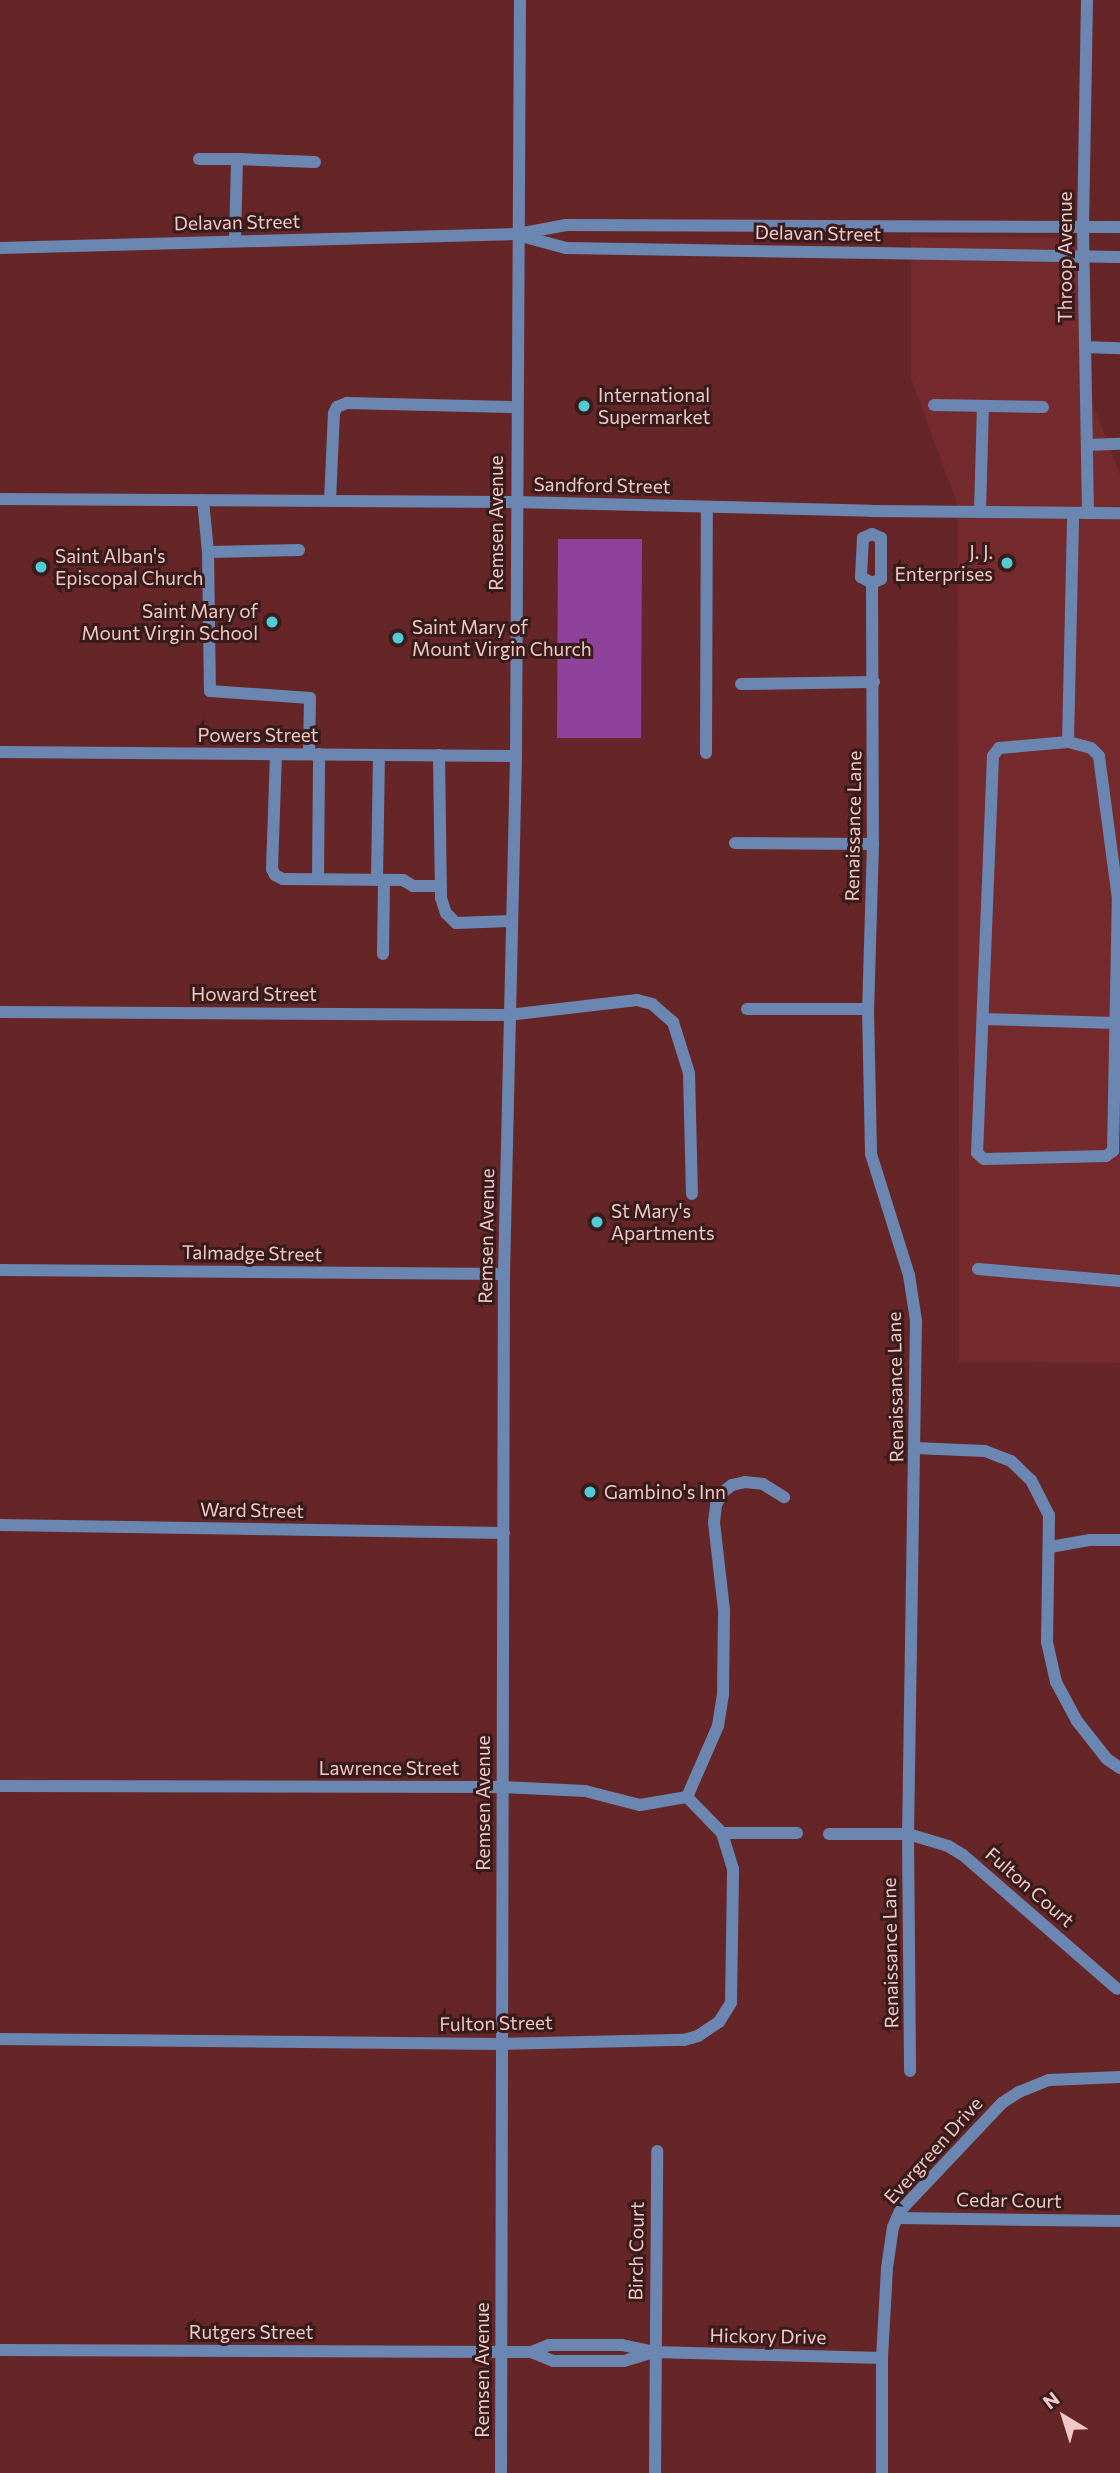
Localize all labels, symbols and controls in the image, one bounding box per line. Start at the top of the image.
street label: Throop Avenue [1054,191,1076,323]
street label: Delavan Street [174,209,300,235]
street label: Delavan Street [755,220,881,246]
place label: International Supermarket [598,384,710,428]
marker: International Supermarket [576,398,592,414]
street label: Remsen Avenue [485,455,507,591]
street label: Sandford Street [533,472,671,498]
place label: J. J. Enterprises [895,541,993,585]
place label: Saint Alban's Episcopal Church [55,545,203,589]
marker: J. J. Enterprises [999,555,1015,571]
marker: Saint Alban's Episcopal Church [33,559,49,575]
place label: Saint Mary of Mount Virgin School [81,600,258,644]
marker: Saint Mary of Mount Virgin School [264,614,280,630]
place label: Saint Mary of Mount Virgin Church [412,616,592,660]
marker: Saint Mary of Mount Virgin Church [390,630,406,646]
street label: Powers Street [198,724,318,746]
street label: Renaissance Lane [840,750,866,902]
street label: Howard Street [191,983,317,1005]
street label: Remsen Avenue [473,1168,499,1304]
place label: St Mary's Apartments [611,1200,715,1244]
marker: St Mary's Apartments [589,1214,605,1230]
street label: Talmadge Street [182,1240,322,1266]
street label: Renaissance Lane [882,1311,908,1463]
place label: Gambino's Inn [604,1481,726,1503]
marker: Gambino's Inn [582,1484,598,1500]
street label: Ward Street [200,1498,304,1522]
street label: Remsen Avenue [472,1735,494,1871]
street label: Lawrence Street [319,1757,459,1779]
street label: Fulton Court [981,1842,1079,1932]
street label: Renaissance Lane [877,1877,903,2029]
street label: Fulton Street [439,2011,553,2035]
street label: Evergreen Drive [879,2092,987,2208]
street label: Cedar Court [956,2188,1062,2212]
street label: Birch Court [624,2201,648,2301]
street label: Remsen Avenue [471,2302,493,2438]
street label: Rutgers Street [189,2321,313,2343]
street label: Hickory Drive [709,2324,827,2348]
north arrow [1029,2382,1099,2452]
text: N [1038,2387,1063,2414]

